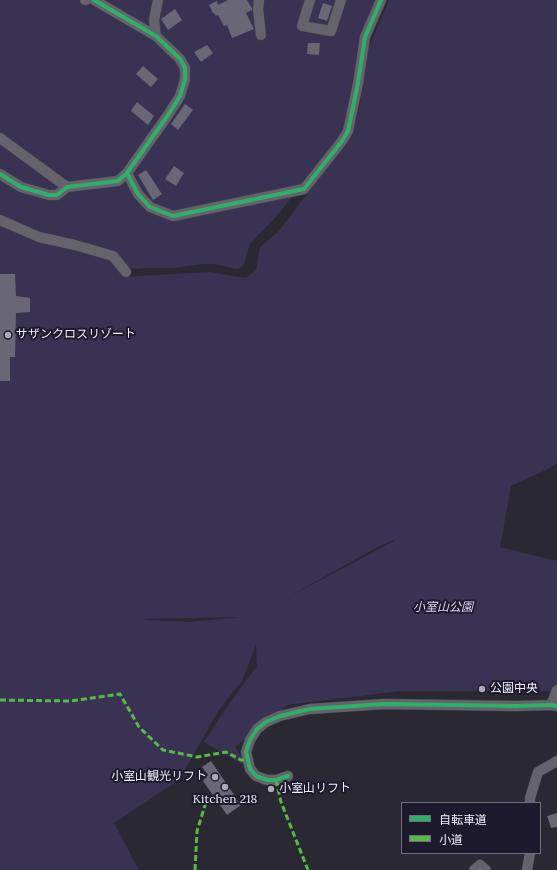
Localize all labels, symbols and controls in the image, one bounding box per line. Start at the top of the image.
place label: サザンクロスリゾート [16,328,136,342]
marker: サザンクロスリゾート [3,330,13,340]
park label: 小室山公園 [413,601,473,615]
place label: 公園中央 [490,682,538,696]
marker: 公園中央 [477,684,487,694]
place label: 小室山観光リフト [111,770,207,784]
marker: 小室山観光リフト [210,772,220,782]
marker: Kitchen 218 [220,782,230,792]
place label: 小室山リフト [279,782,351,796]
marker: 小室山リフト [266,784,276,794]
place label: Kitchen 218 [193,793,257,807]
legend [401,802,541,854]
text: 自転車道 [439,812,487,827]
text: 小道 [439,832,463,847]

